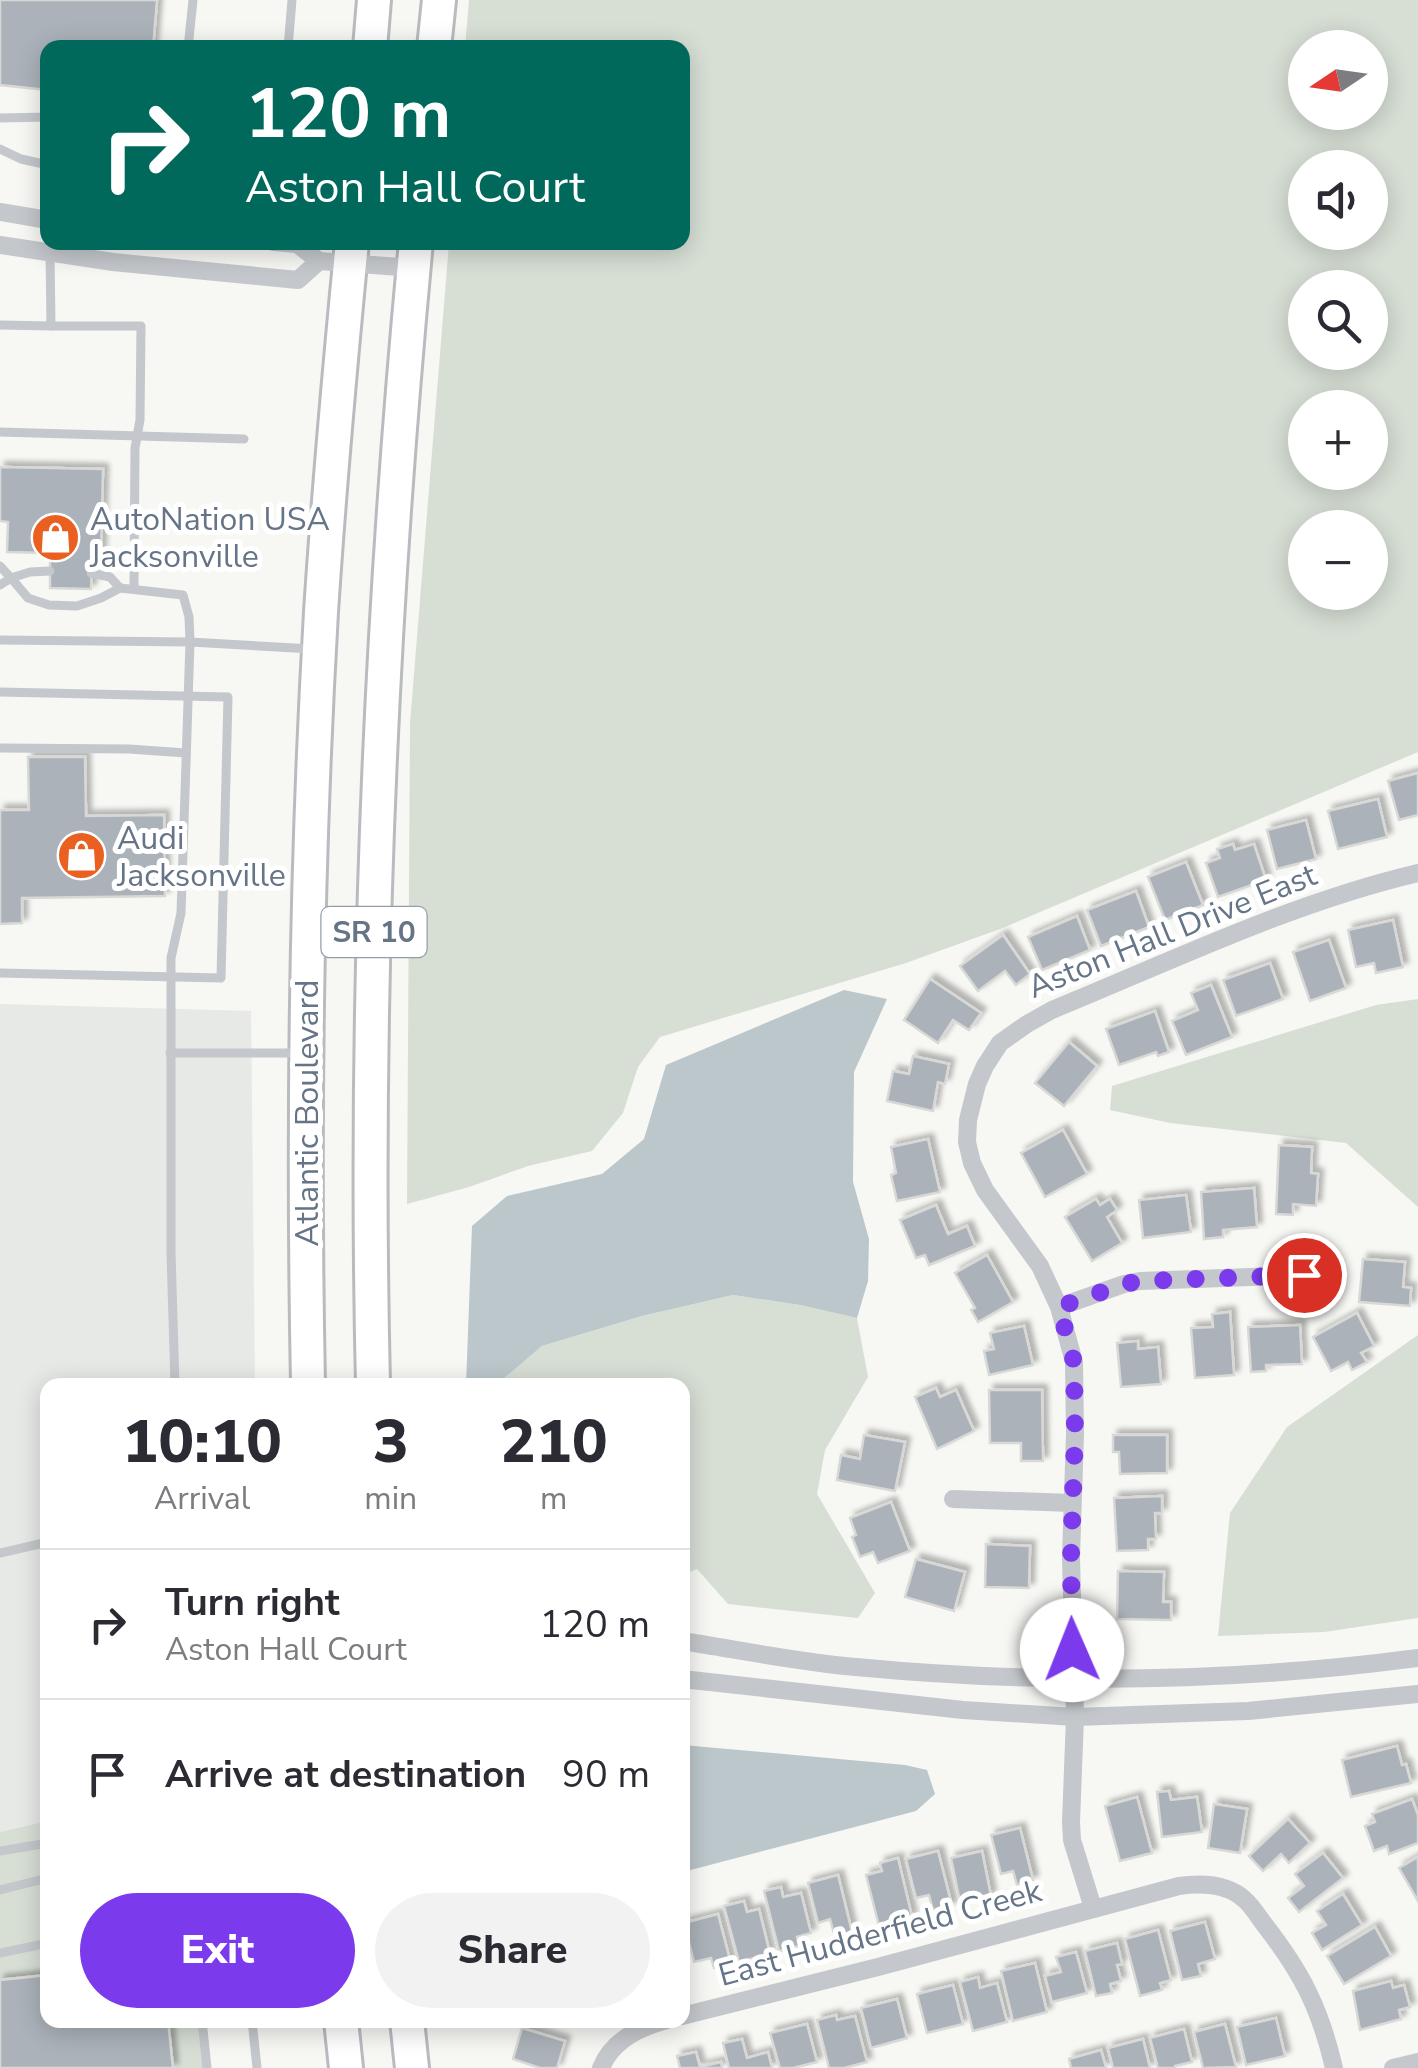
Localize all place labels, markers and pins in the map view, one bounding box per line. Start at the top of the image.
place label: AutoNation USA Jacksonville [89,498,330,578]
shop icon: AutoNation USA Jacksonville [29,511,81,563]
place label: Audi Jacksonville [116,817,286,897]
shop icon: Audi Jacksonville [56,830,108,882]
pin [1262,1233,1347,1318]

